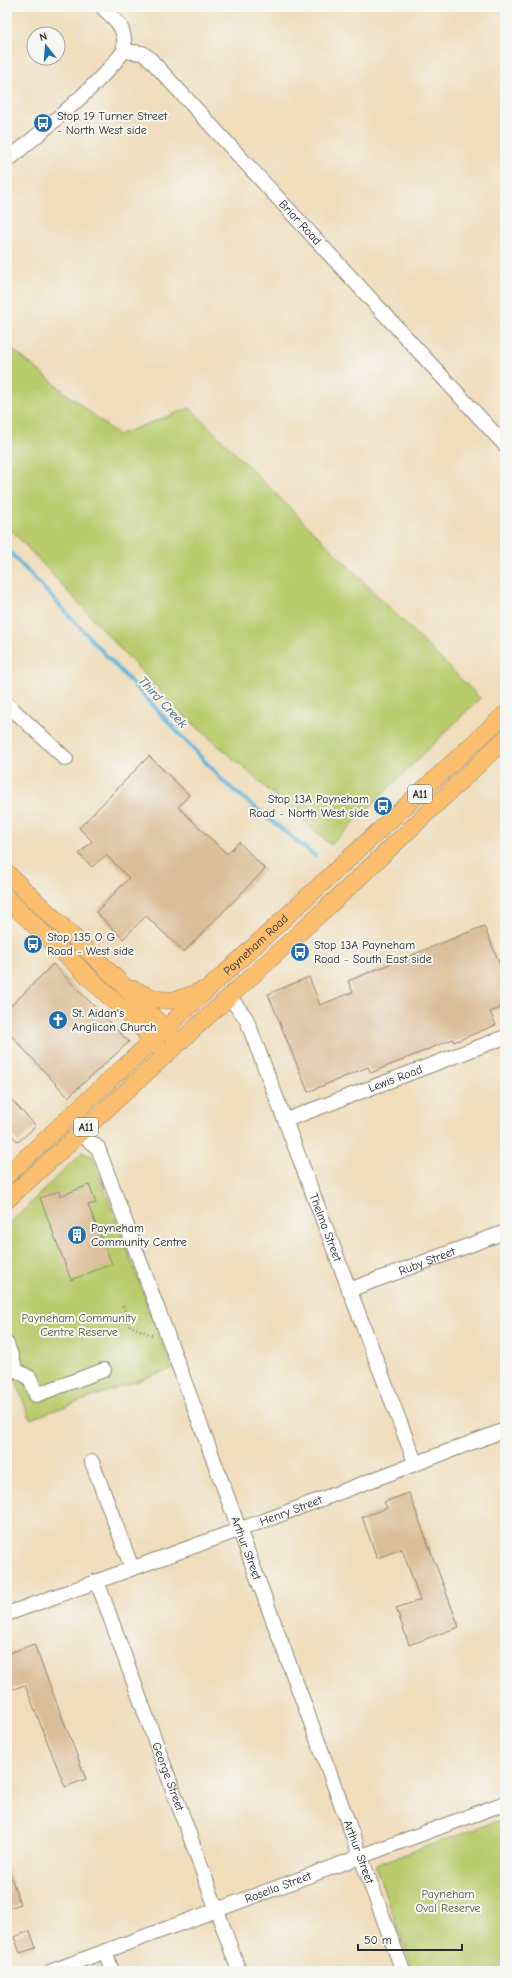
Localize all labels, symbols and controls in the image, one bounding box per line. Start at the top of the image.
north arrow [26,26,66,66]
text: N [38,30,49,44]
place label: Stop 19 Turner Street - North West side [57,109,168,137]
bus stop icon: Stop 19 Turner Street - North West side [32,112,54,134]
street label: Briar Road [276,197,324,248]
water label: Third Creek [135,673,191,731]
road number: A11 [408,785,432,803]
place label: Stop 13A Payneham Road - North West side [249,792,369,820]
bus stop icon: Stop 13A Payneham Road - North West side [372,795,394,817]
street label: Payneham Road [221,911,291,978]
place label: Stop 135 O G Road - West side [47,930,134,958]
bus stop icon: Stop 135 O G Road - West side [22,933,44,955]
place label: Stop 13A Payneham Road - South East side [314,938,432,966]
bus stop icon: Stop 13A Payneham Road - South East side [289,941,311,963]
place label: St. Aidan's Anglican Church [72,1006,157,1034]
church icon: St. Aidan's Anglican Church [47,1009,69,1031]
street label: Lewis Road [366,1062,424,1095]
road number: A11 [74,1118,98,1136]
street label: Thelma Street [306,1191,345,1264]
place label: Payneham Community Centre [91,1221,187,1249]
building icon: Payneham Community Centre [66,1224,88,1246]
street label: Ruby Street [397,1244,457,1278]
park label: Payneham Community Centre Reserve [22,1311,137,1339]
street label: Henry Street [258,1492,324,1529]
street label: Arthur Street [228,1514,265,1582]
street label: George Street [149,1740,187,1813]
street label: Arthur Street [341,1818,377,1886]
street label: Rosella Street [243,1868,314,1906]
park label: Payneham Oval Reserve [416,1887,480,1915]
scale bar [358,1926,462,1952]
text: 50 m [364,1933,392,1947]

